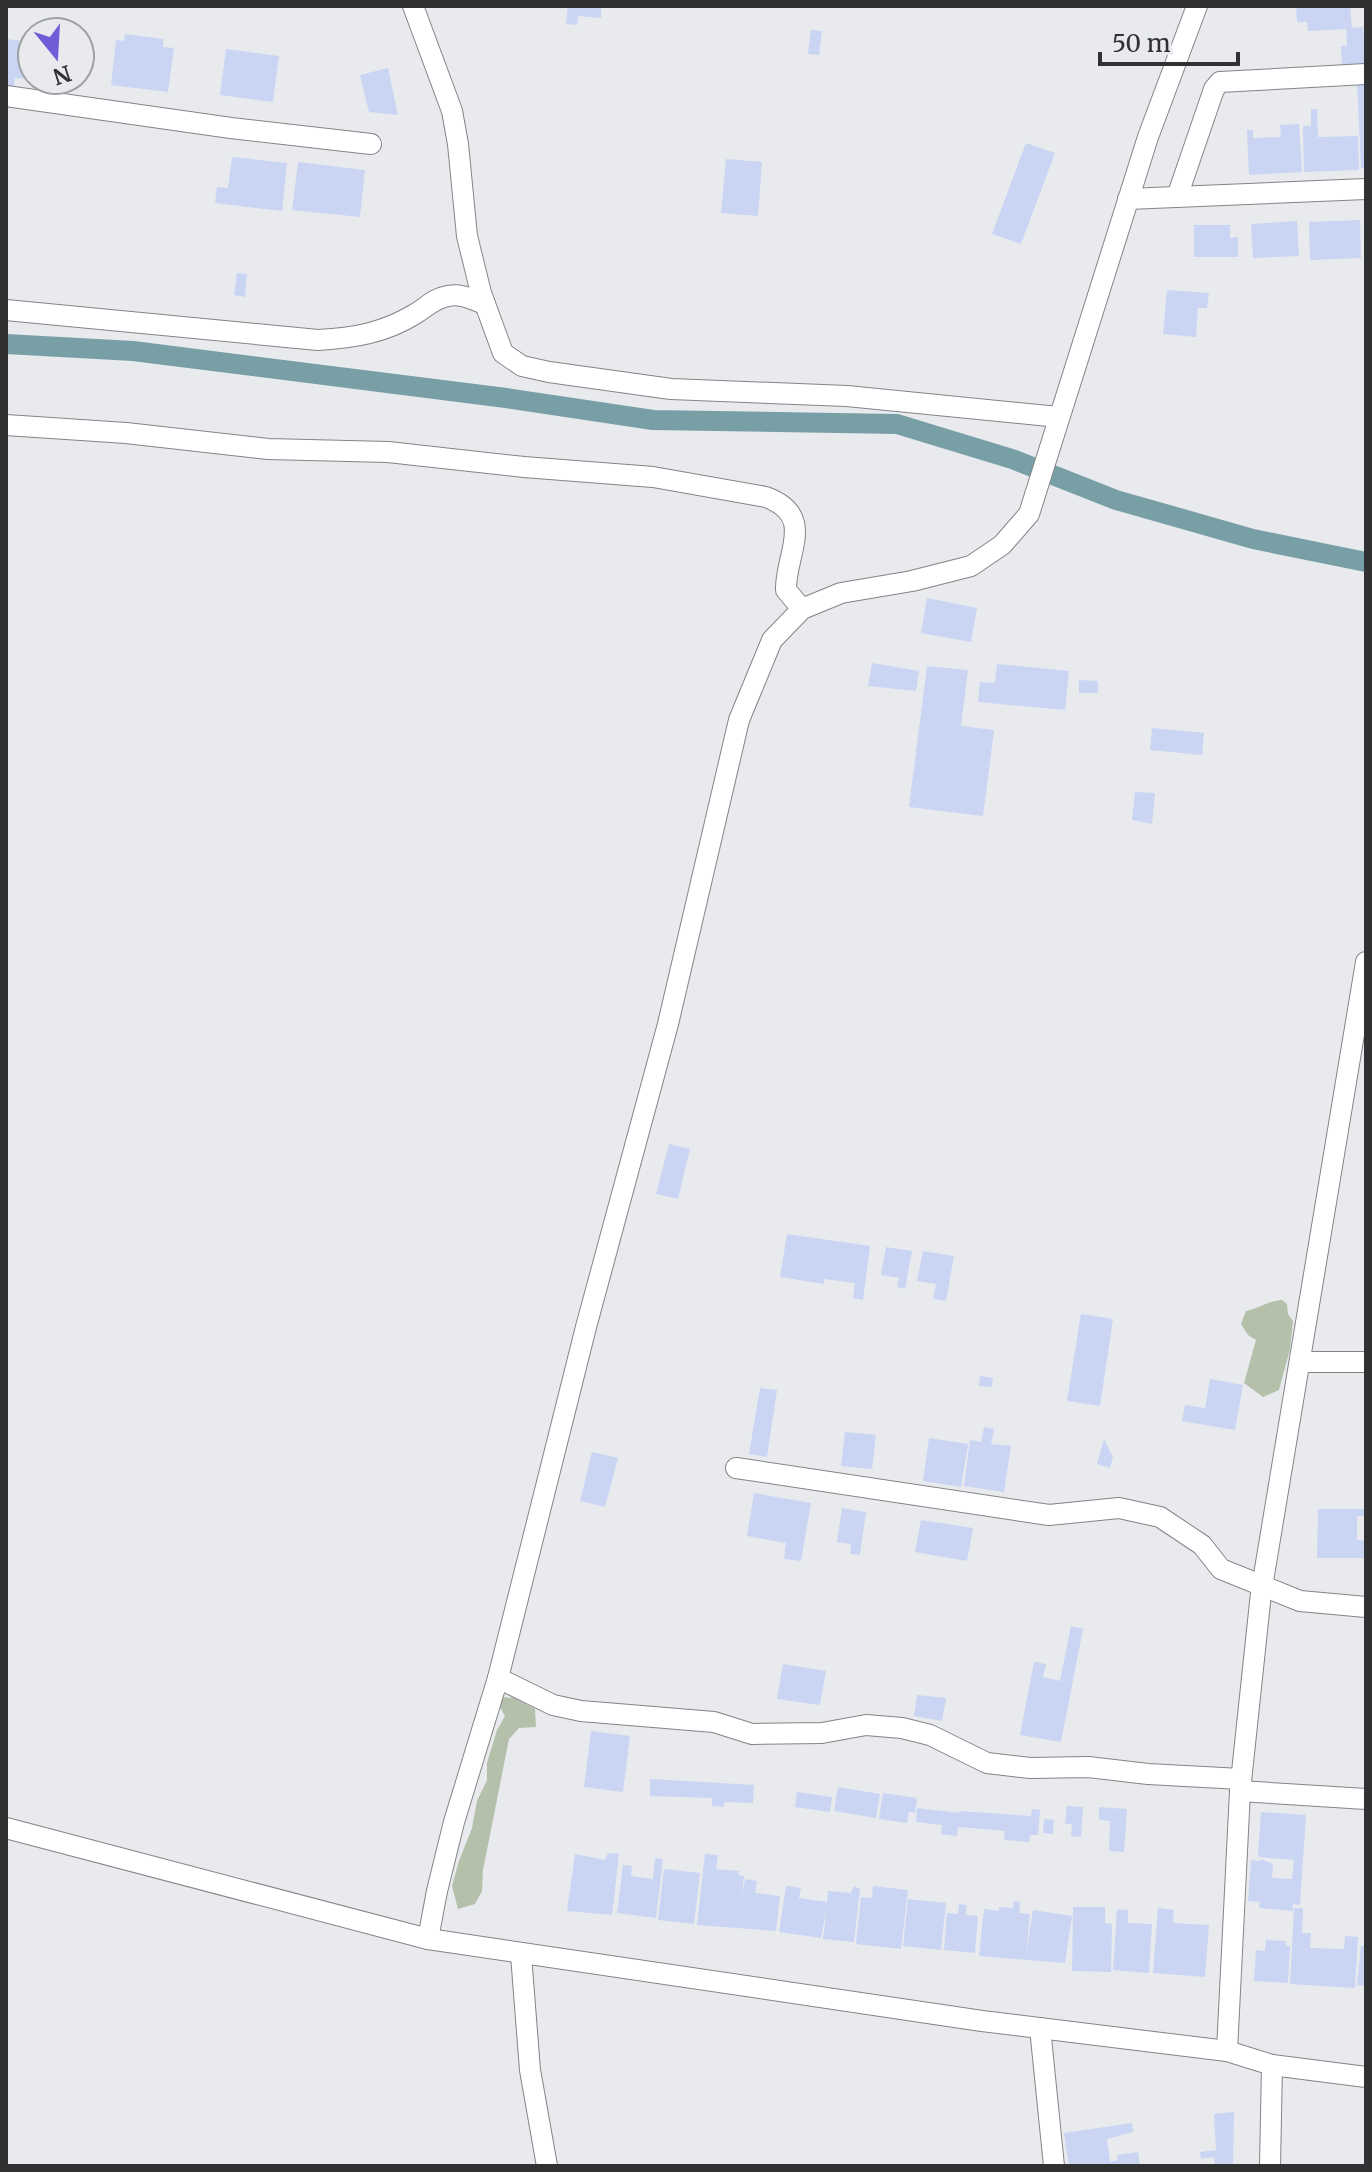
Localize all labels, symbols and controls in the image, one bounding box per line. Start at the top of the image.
north arrow [16,16,96,96]
scale bar [1100,16,1238,66]
text: 50 m [1112,28,1171,59]
text: N [49,59,75,91]

